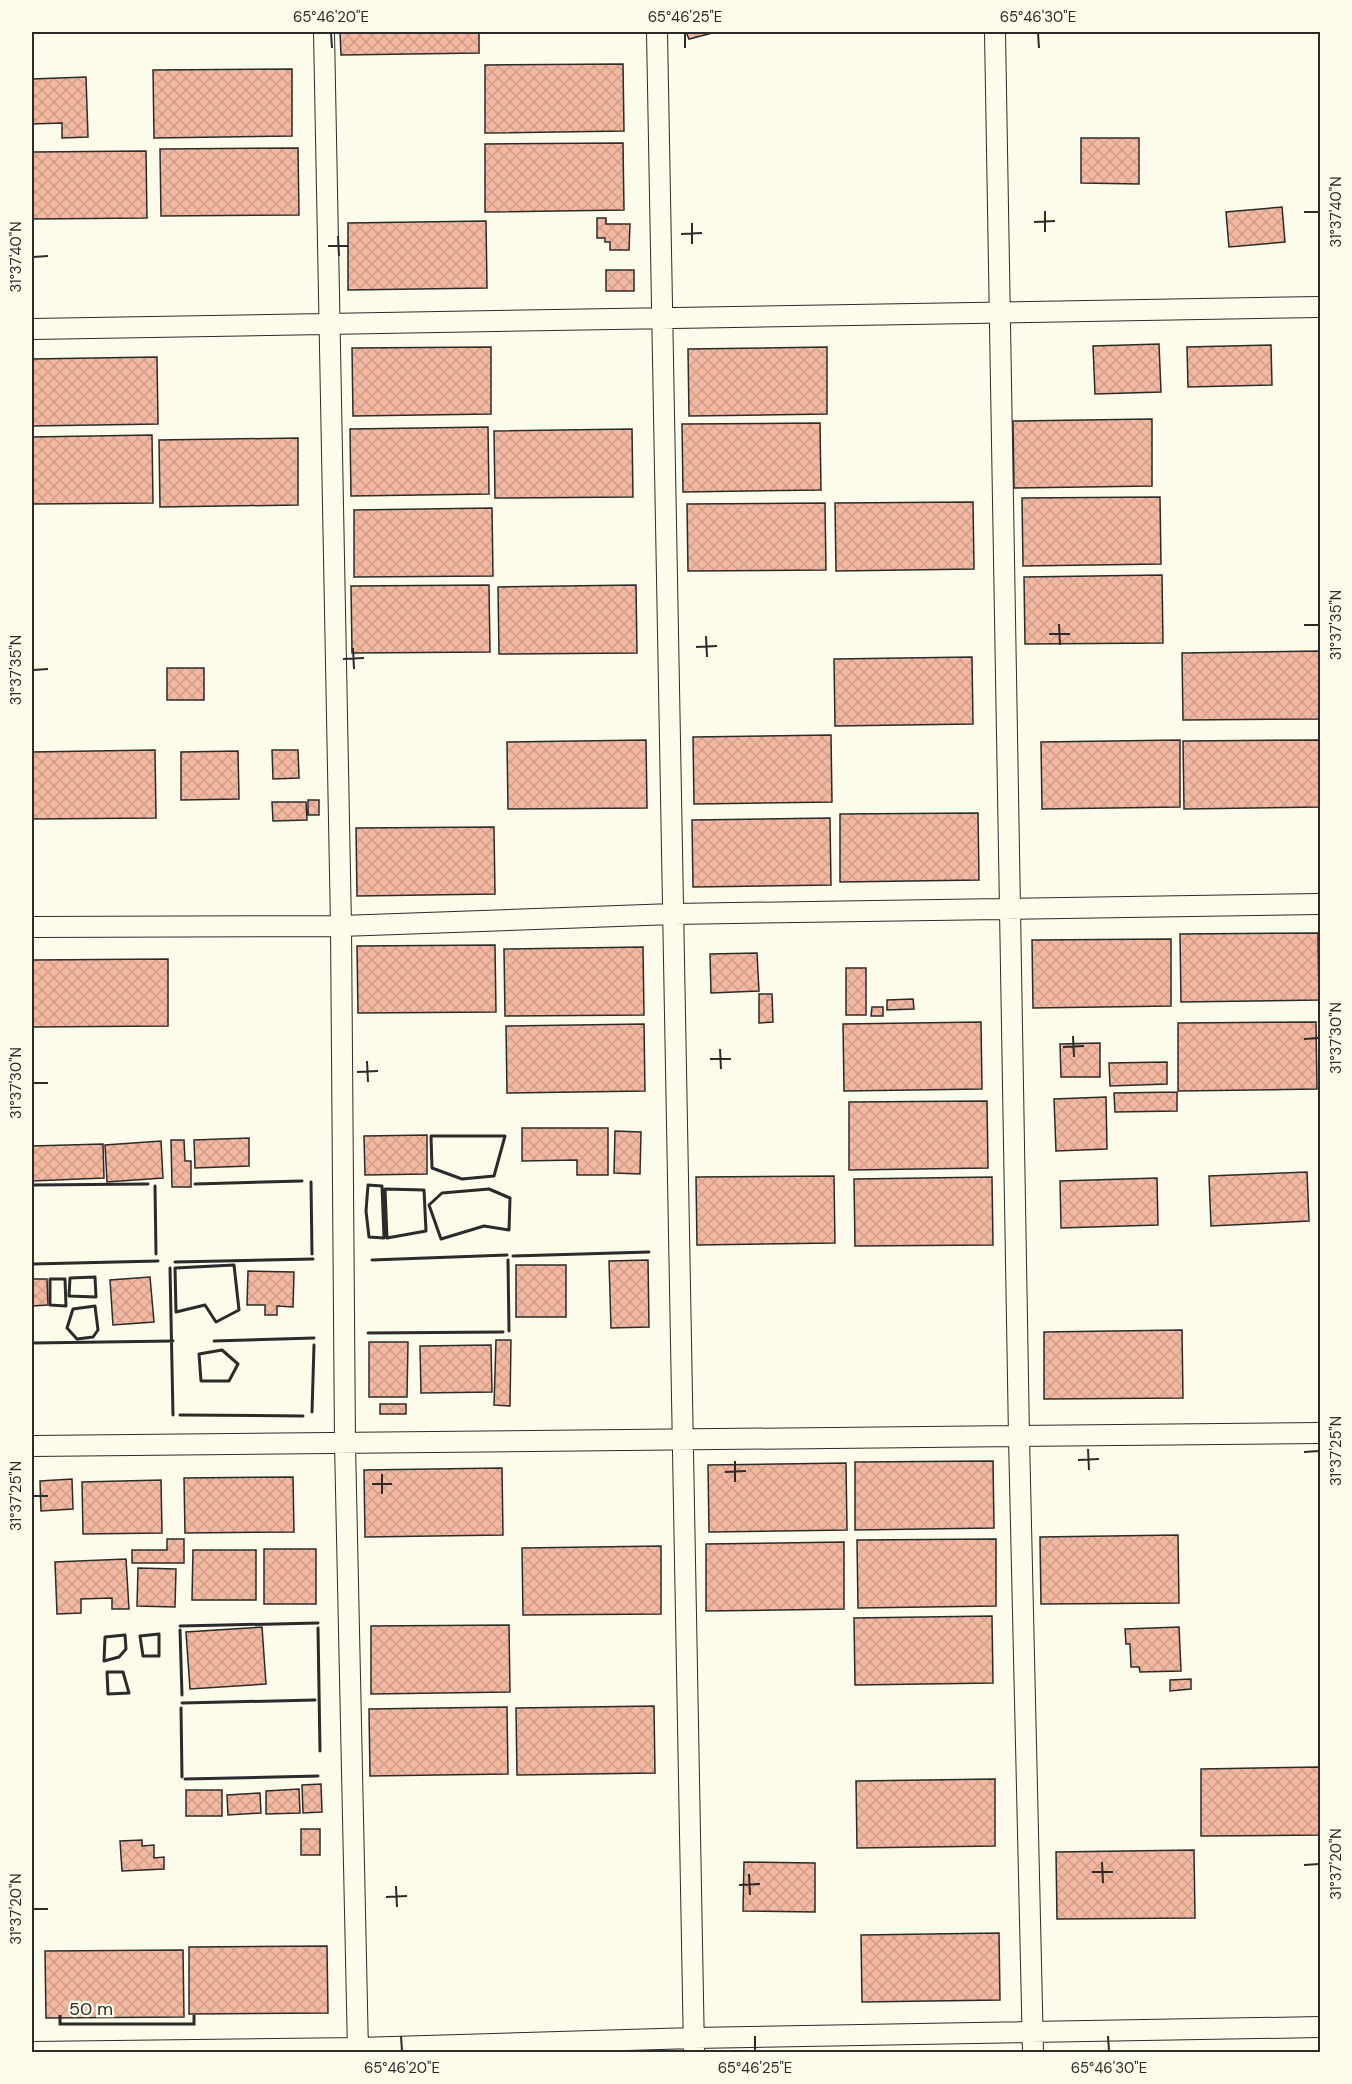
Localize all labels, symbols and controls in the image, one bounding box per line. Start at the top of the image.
text: 65°46'20"E [293,7,369,27]
text: 65°46'25"E [648,7,722,27]
text: 65°46'30"E [1000,7,1076,27]
text: 31°37'40"N [1326,176,1346,248]
text: 31°37'40"N [6,221,26,293]
text: 31°37'35"N [1326,590,1346,660]
text: 31°37'35"N [6,635,26,705]
text: 31°37'30"N [1326,1002,1346,1074]
text: 31°37'30"N [6,1047,26,1119]
text: 31°37'25"N [1326,1416,1346,1486]
text: 31°37'25"N [6,1461,26,1531]
text: 31°37'20"N [1326,1828,1346,1900]
text: 31°37'20"N [6,1873,26,1945]
scale bar [60,1988,194,2026]
text: 50 m [69,1997,113,2021]
text: 65°46'20"E [364,2058,440,2078]
text: 65°46'25"E [718,2058,792,2078]
text: 65°46'30"E [1071,2058,1147,2078]

